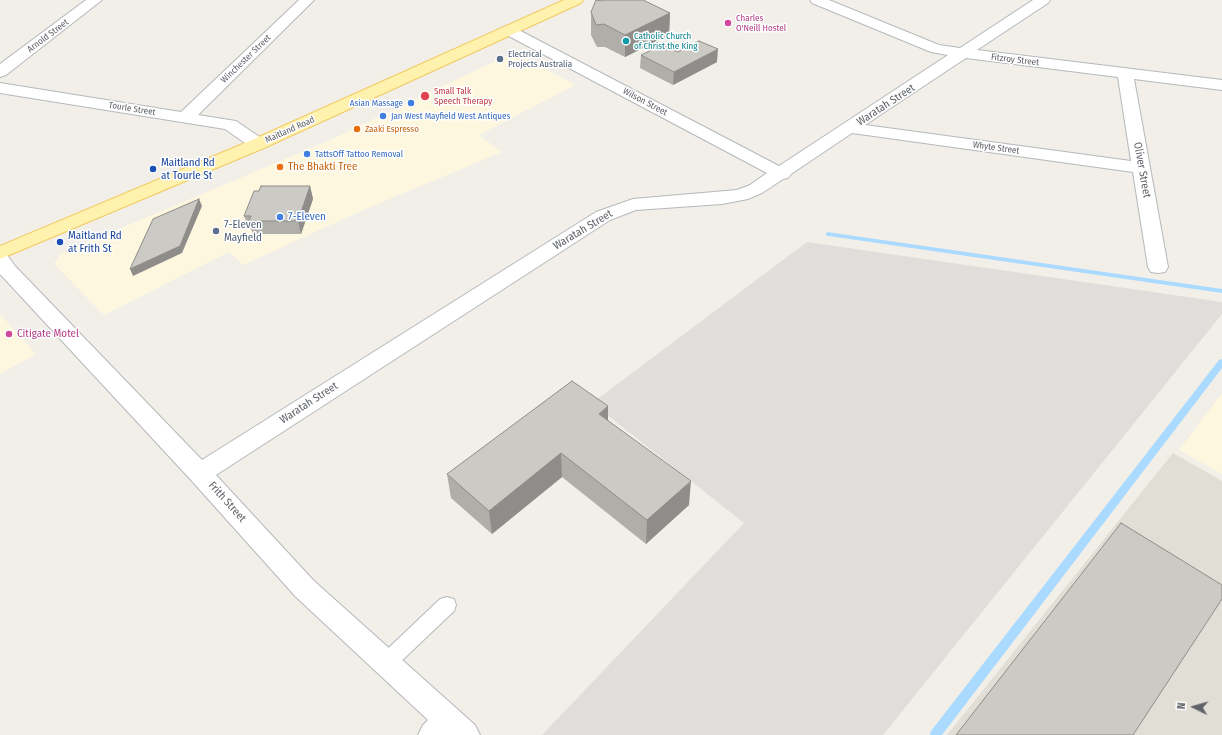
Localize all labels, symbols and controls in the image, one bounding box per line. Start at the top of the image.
place label: Charles O'Neill Hostel [736,13,786,34]
street label: Arnold Street [25,17,71,55]
marker: Charles O'Neill Hostel [723,18,733,28]
place label: Catholic Church of Christ the King [634,31,697,52]
street label: Winchester Street [219,32,273,86]
marker: Catholic Church of Christ the King [621,36,631,46]
place label: Electrical Projects Australia [508,49,572,70]
street label: Fitzroy Street [990,52,1040,68]
marker: Electrical Projects Australia [495,54,505,64]
street label: Waratah Street [855,81,917,129]
place label: Small Talk Speech Therapy [434,86,492,107]
street label: Wilson Street [621,86,669,118]
marker: Small Talk Speech Therapy [419,90,431,102]
place label: Asian Massage [350,98,403,108]
marker: Asian Massage [406,98,416,108]
street label: Tourle Street [108,100,156,118]
marker: Jan West Mayfield West Antiques [378,111,388,121]
place label: Jan West Mayfield West Antiques [391,111,510,121]
street label: Maitland Road [264,114,316,146]
marker: Zaaki Espresso [352,124,362,134]
place label: Zaaki Espresso [365,124,419,134]
street label: Whyte Street [972,139,1020,157]
street label: Oliver Street [1131,141,1153,199]
marker: TattsOff Tattoo Removal [302,149,312,159]
place label: TattsOff Tattoo Removal [315,149,403,159]
place label: Maitland Rd at Tourle St [161,156,215,182]
place label: The Bhakti Tree [288,160,357,174]
marker: The Bhakti Tree [275,162,285,172]
marker: Maitland Rd at Tourle St [148,164,158,174]
street label: Waratah Street [551,207,615,253]
place label: 7-Eleven [288,210,326,224]
marker: 7-Eleven [275,212,285,222]
place label: 7-Eleven Mayfield [224,218,262,244]
marker: 7-Eleven Mayfield [211,226,221,236]
place label: Maitland Rd at Frith St [68,229,122,255]
marker: Maitland Rd at Frith St [55,237,65,247]
place label: Citigate Motel [17,327,79,341]
marker: Citigate Motel [4,329,14,339]
street label: Waratah Street [278,379,340,427]
street label: Frith Street [205,479,249,525]
north arrow [1174,687,1214,727]
text: N [1175,702,1188,710]

